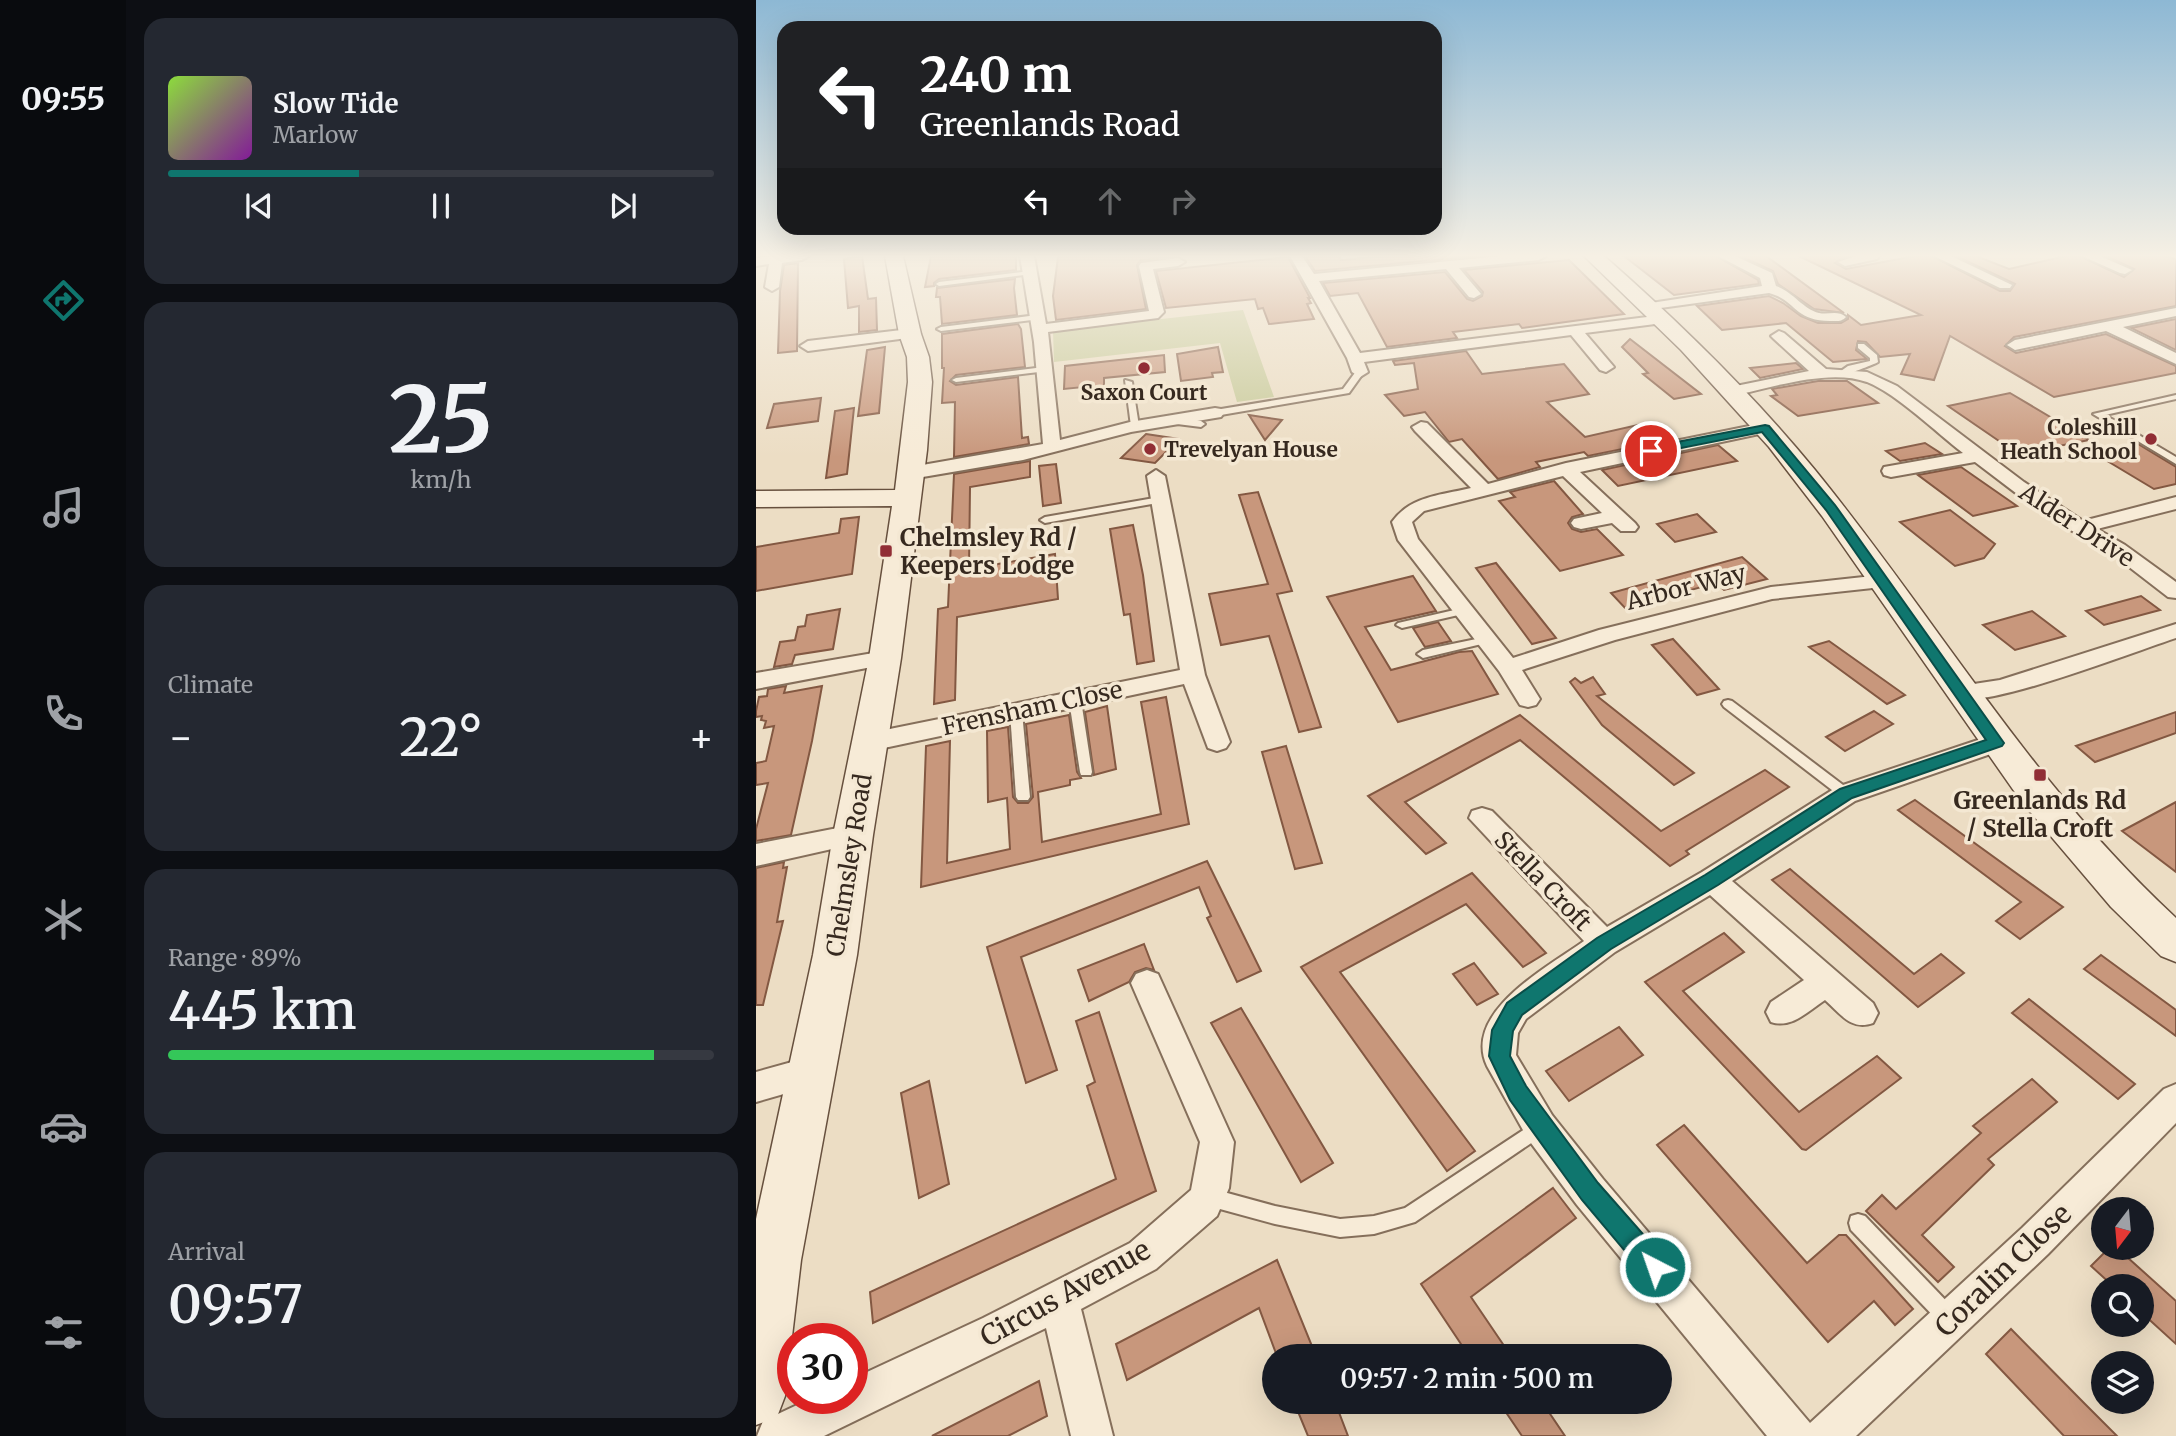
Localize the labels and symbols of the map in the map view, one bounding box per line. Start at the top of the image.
marker: Saxon Court [1136,360,1152,376]
place label: Saxon Court [1081,379,1208,406]
place label: Coleshill Heath School [2000,414,2137,465]
pin [1621,421,1681,481]
marker: Coleshill Heath School [2143,431,2159,447]
place label: Trevelyan House [1164,436,1338,463]
marker: Trevelyan House [1142,441,1158,457]
street label: Alder Drive [2013,476,2140,574]
place label: Chelmsley Rd / Keepers Lodge [900,522,1077,581]
marker: Chelmsley Rd / Keepers Lodge [878,543,894,559]
street label: Arbor Way [1622,557,1749,617]
street label: Frensham Close [939,674,1125,742]
marker: Greenlands Rd / Stella Croft [2032,767,2048,783]
street label: Chelmsley Road [819,771,879,959]
place label: Greenlands Rd / Stella Croft [1954,785,2127,844]
street label: Stella Croft [1488,825,1599,938]
street label: Coralin Close [1927,1196,2079,1344]
north arrow [2091,1197,2154,1260]
position arrow [1618,1230,1692,1304]
street label: Circus Avenue [974,1231,1156,1355]
speed limit sign: 30 [777,1323,868,1414]

